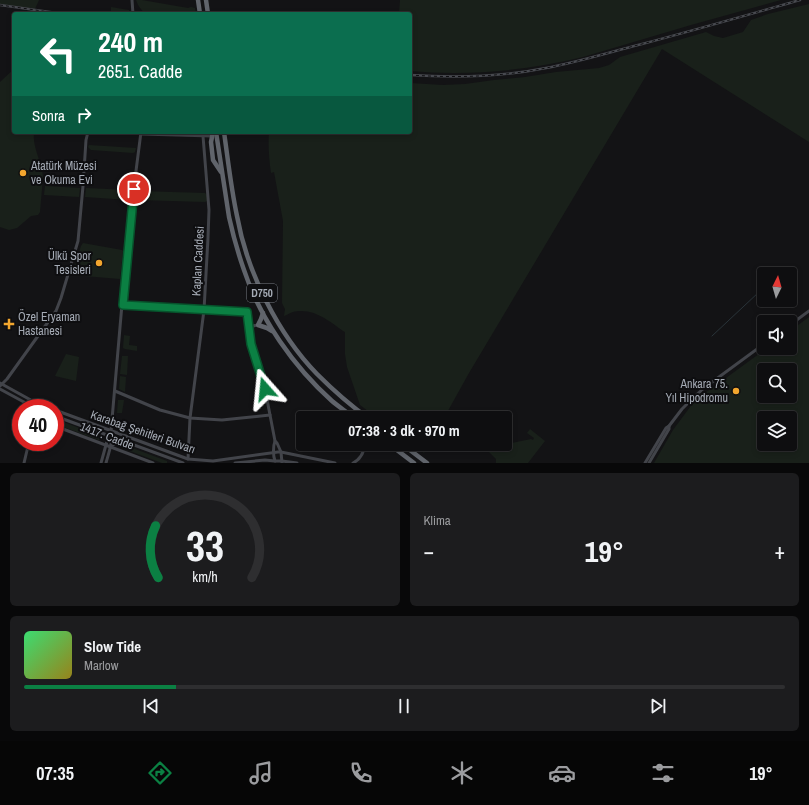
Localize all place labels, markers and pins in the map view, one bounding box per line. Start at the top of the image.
place label: Atatürk Müzesi ve Okuma Evi [30,158,97,188]
marker: Atatürk Müzesi ve Okuma Evi [18,168,28,178]
pin [117,172,151,206]
place label: Ülkü Spor Tesisleri [48,247,92,278]
marker: Ülkü Spor Tesisleri [94,258,104,268]
place label: Özel Eryaman Hastanesi [18,308,80,339]
marker: Özel Eryaman Hastanesi [3,318,15,330]
place label: Ankara 75. Yıl Hipodromu [665,376,728,406]
marker: Ankara 75. Yıl Hipodromu [731,386,741,396]

